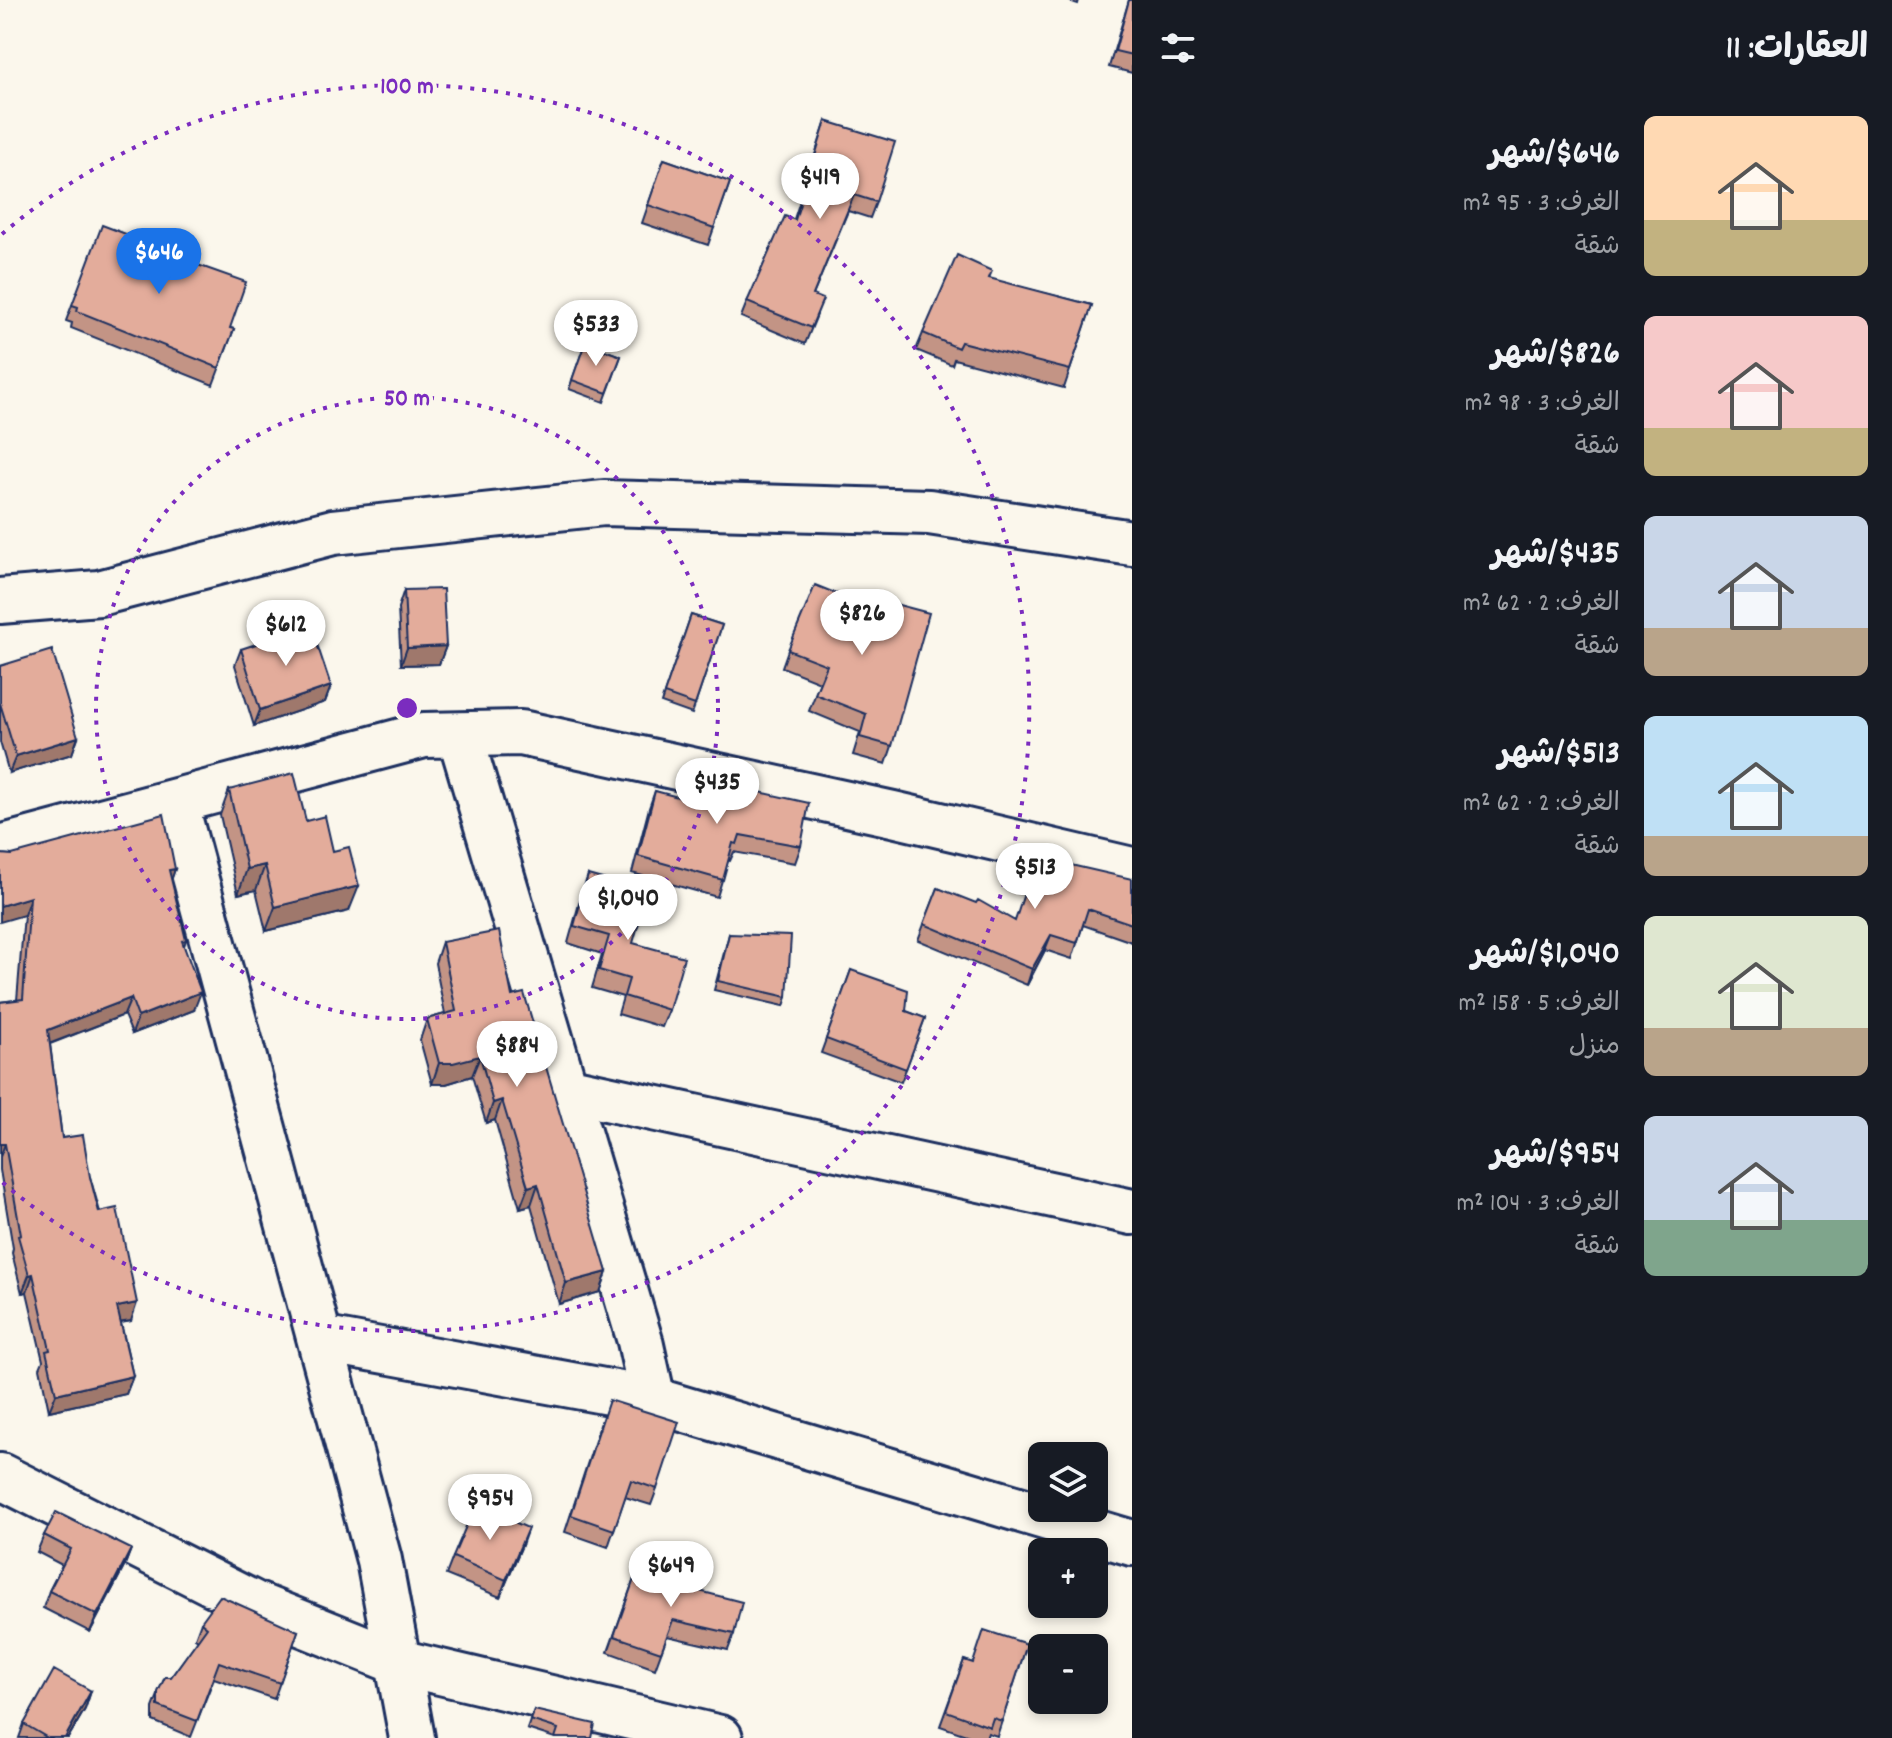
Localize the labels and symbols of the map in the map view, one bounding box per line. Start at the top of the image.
text: 100 m [380,71,434,105]
pin: $419 [773,153,867,221]
pin: $646 [112,228,206,296]
pin: $533 [549,300,643,368]
text: 50 m [384,383,430,417]
pin: $826 [815,589,909,657]
pin: $612 [239,600,333,668]
centre of rings [393,694,421,722]
pin: $435 [670,758,764,826]
pin: $513 [988,843,1082,911]
pin: $1,040 [563,874,693,942]
pin: $884 [470,1021,564,1089]
pin: $954 [443,1474,537,1542]
pin: $649 [624,1541,718,1609]

